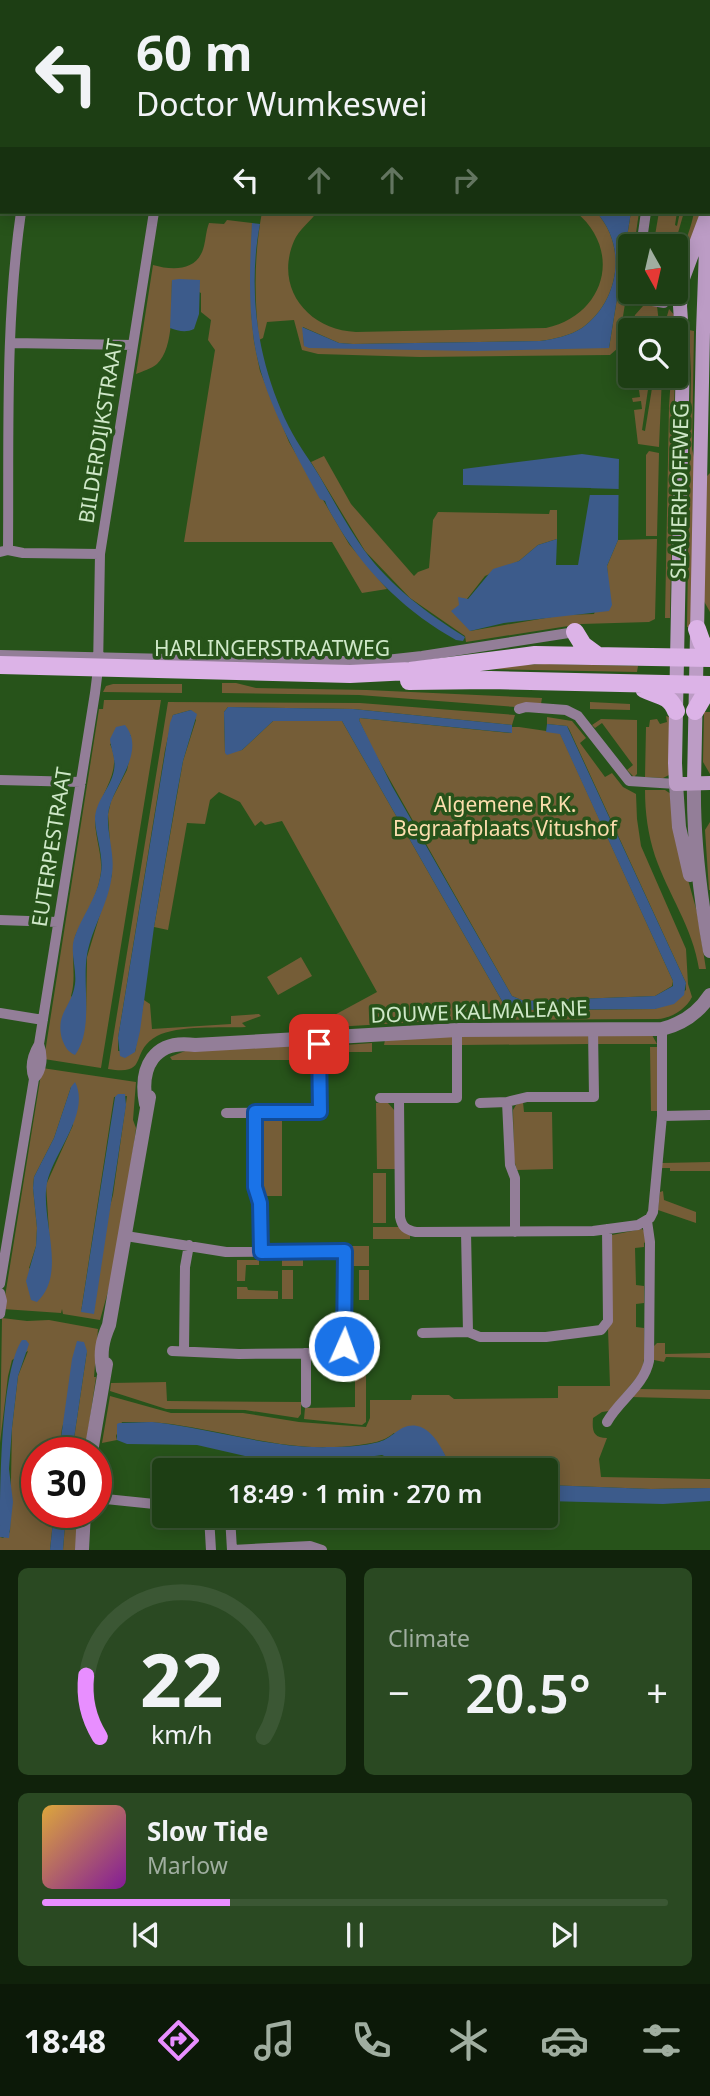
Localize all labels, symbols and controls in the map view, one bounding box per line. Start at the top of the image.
text: 60 m [136,19,253,85]
icon: left [21,28,112,119]
text: Doctor Wumkeswei [136,82,428,125]
icon: left [227,161,265,199]
icon: ahead [300,161,338,199]
icon: ahead [373,161,411,199]
icon: right [446,161,484,199]
north arrow [618,234,688,304]
map controls [618,234,688,388]
button: search [618,318,688,388]
street label: BILDERDIJKSTRAAT [72,336,128,525]
street label: SLAUERHOFFWEG [663,403,695,579]
street label: HARLINGERSTRAATWEG [154,634,390,662]
street label: EUTERPESTRAAT [25,765,77,929]
park label: Algemene R.K. Begraafplaats Vitushof [393,790,619,842]
street label: DOUWE KALMALEANE [370,993,588,1029]
pin [289,1014,349,1074]
icon: arrive [300,1025,338,1063]
position arrow [307,1309,381,1383]
speed limit sign: 30 [21,1437,112,1528]
text: 18:49 · 1 min · 270 m [228,1475,482,1511]
text: Climate [388,1622,470,1654]
text: 22 [140,1630,224,1729]
text: 20.5° [465,1657,591,1728]
text: − [388,1666,410,1718]
text: + [646,1666,668,1718]
text: km/h [151,1717,213,1751]
text: Slow Tide [147,1813,269,1849]
text: Marlow [147,1849,228,1881]
icon: previous [127,1916,165,1954]
icon: pause [336,1916,374,1954]
icon: next [545,1916,583,1954]
icon: directions [154,2016,203,2065]
icon: music [250,2016,299,2065]
icon: phone [347,2016,396,2065]
icon: climate [444,2016,493,2065]
icon: car [540,2016,589,2065]
icon: filters [637,2016,686,2065]
text: 18:48 [24,2019,106,2062]

